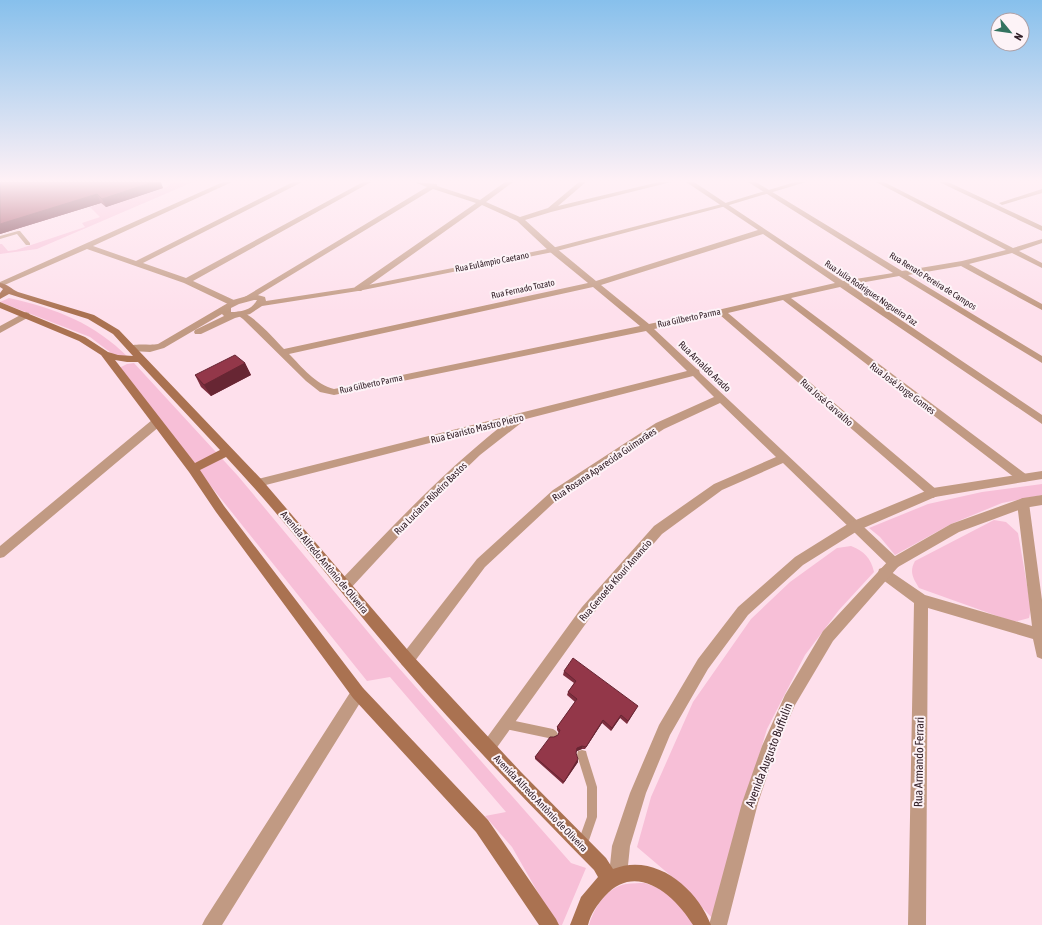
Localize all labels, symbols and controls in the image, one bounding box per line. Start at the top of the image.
north arrow [990,12,1030,52]
text: N [1012,31,1026,43]
street label: Rua Eulâmpio Caetano [454,250,530,274]
street label: Rua Renato Pereira de Campos [888,250,978,312]
street label: Rua Julia Rodrigues Nogueira Paz [823,258,920,328]
street label: Rua Fernado Tozato [490,277,556,301]
street label: Rua Gilberto Parma [657,306,721,330]
street label: Rua Arnaldo Arado [676,339,733,394]
street label: Rua José Jorge Gomes [868,360,938,417]
street label: Rua Gilberto Parma [339,372,403,396]
street label: Rua José Carvalho [798,377,855,428]
street label: Rua Evaristo Mastro Pietro [430,412,525,445]
street label: Rua Rosana Aparecida Guimarães [550,425,659,503]
street label: Rua Luciana Ribeiro Bastos [392,460,469,537]
street label: Avenida Alfredo Antônio de Oliveira [279,509,371,616]
street label: Rua Genoefa Kfouri Amancio [577,537,654,623]
street label: Avenida Augusto Buffulin [743,701,795,809]
street label: Rua Armando Ferrari [911,717,927,807]
street label: Avenida Alfredo Antônio de Oliveira [491,753,590,854]

